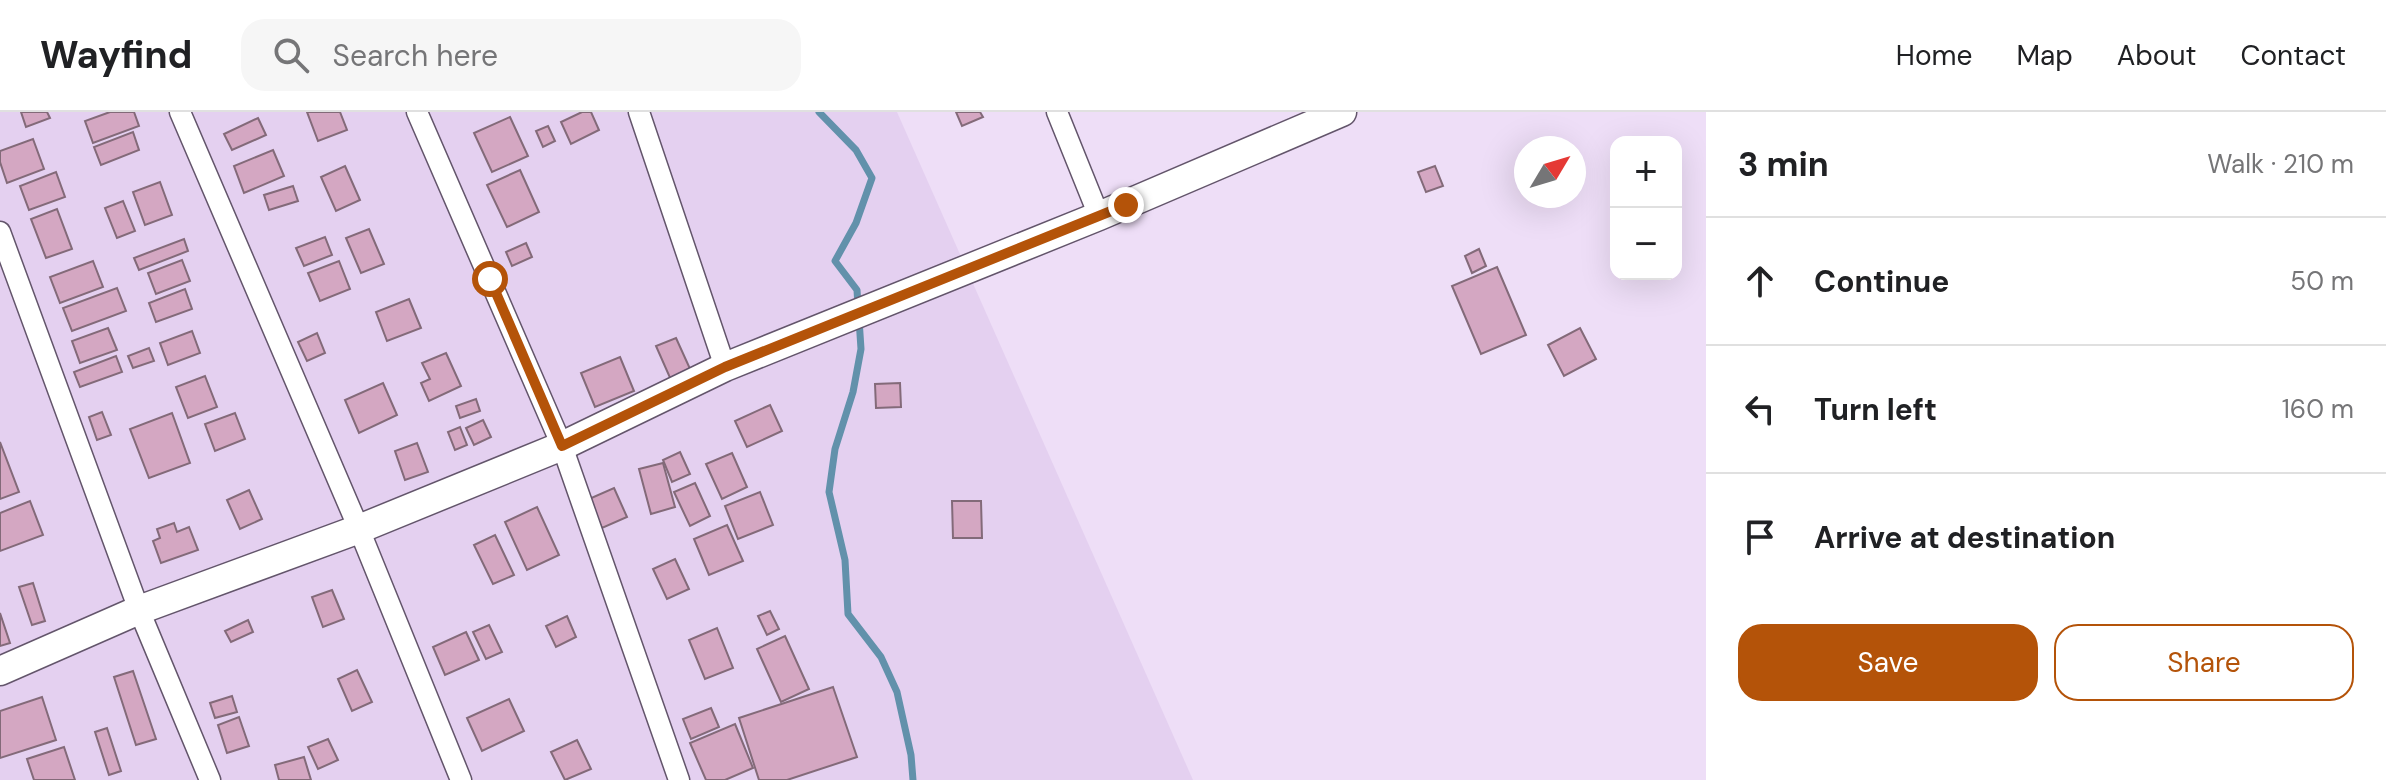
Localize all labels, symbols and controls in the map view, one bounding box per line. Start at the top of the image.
search box [241,19,801,91]
text: Wayfind [40,30,193,80]
icon: search [269,33,313,77]
text: Search here [333,36,498,75]
text: Home [1896,37,1972,74]
text: Map [2016,37,2073,74]
text: About [2117,37,2196,74]
text: Contact [2240,37,2346,74]
north arrow [1514,136,1586,208]
map controls [1610,136,1682,280]
button: + [1610,136,1682,208]
text: 3 min [1738,142,1829,187]
text: Walk · 210 m [2207,147,2354,181]
route end [1108,187,1144,223]
button: − [1610,208,1682,280]
icon: ahead [1738,259,1782,303]
route start [472,261,508,297]
text: Continue [1814,262,1949,301]
text: 50 m [2290,264,2354,298]
icon: left [1738,387,1782,431]
text: Turn left [1814,390,1937,429]
text: 160 m [2282,392,2354,426]
icon: arrive [1738,515,1782,559]
text: Arrive at destination [1814,518,2115,557]
button: Save [1738,624,2038,701]
button: Share [2054,624,2354,701]

